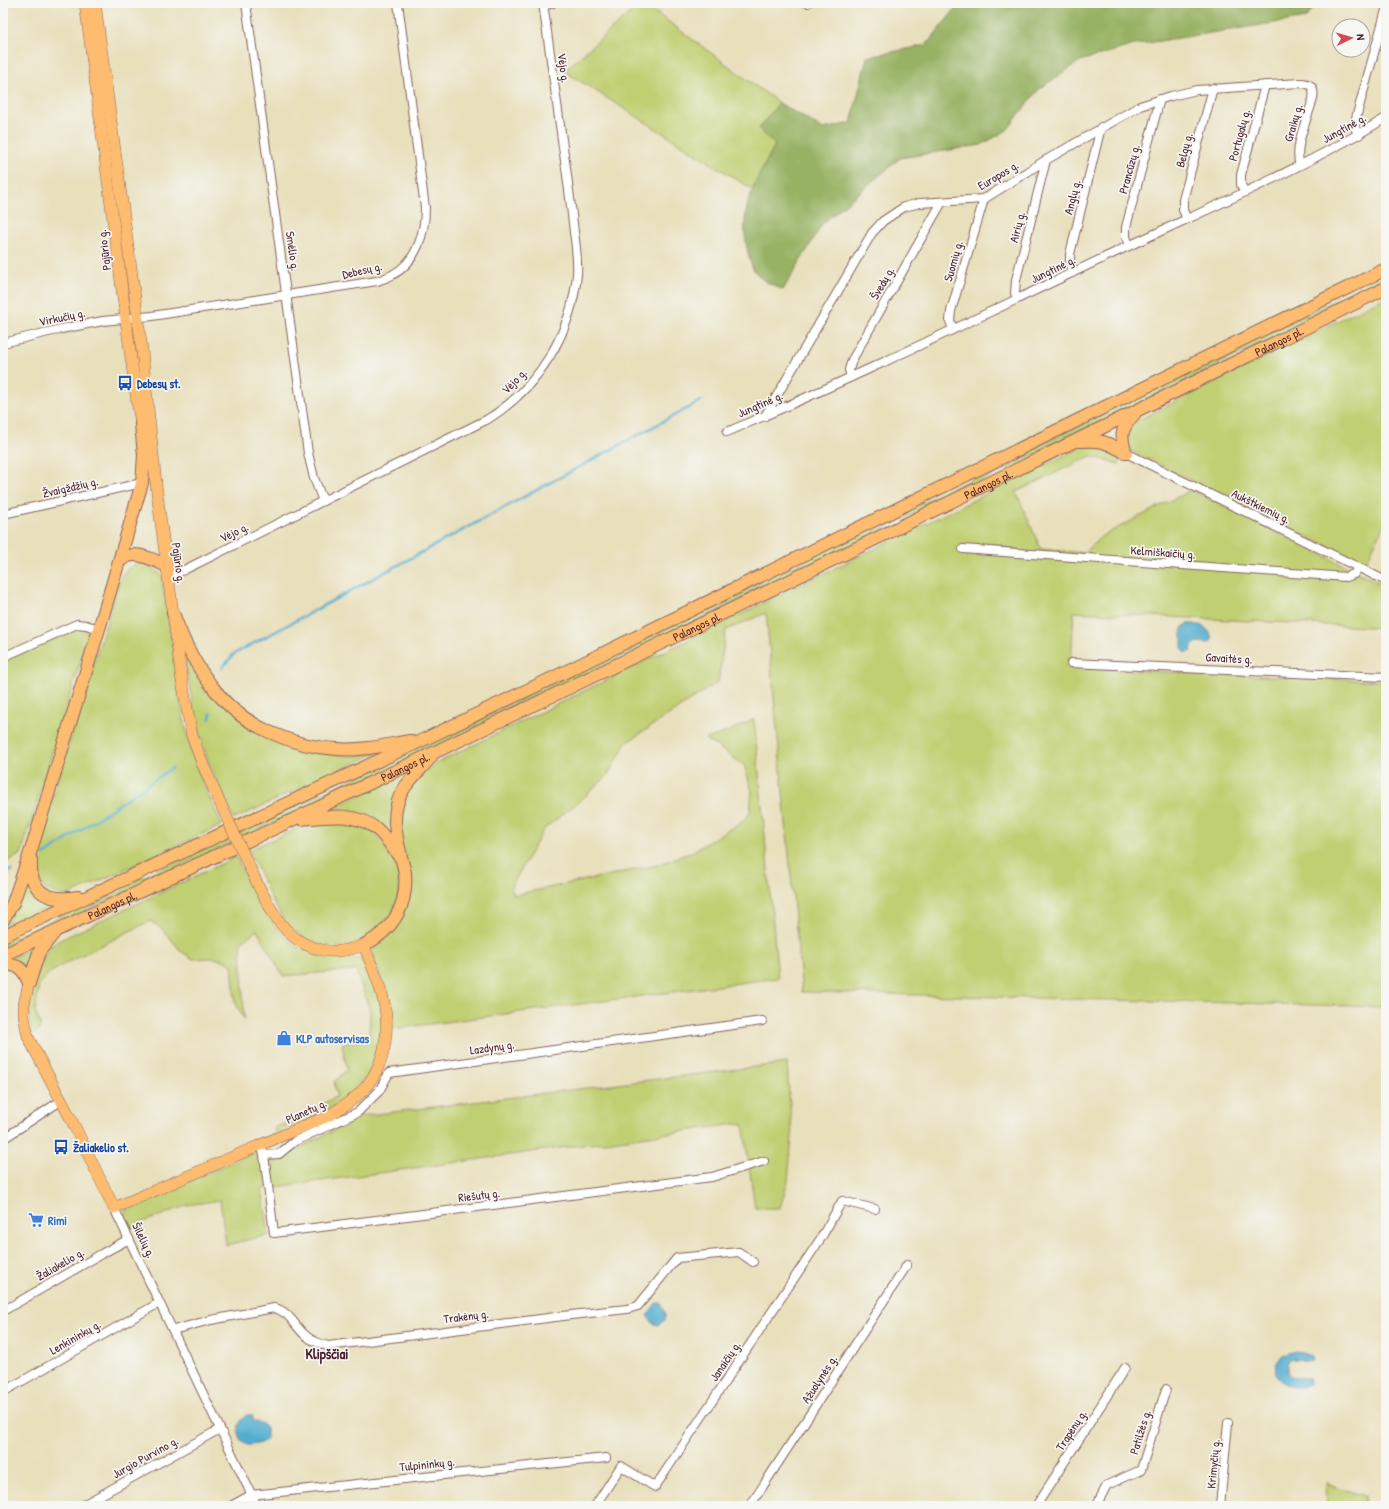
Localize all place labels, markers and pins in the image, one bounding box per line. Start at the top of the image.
bus stop icon: Debesų st. [116,374,134,392]
place label: Debesų st. [137,375,181,392]
shop icon: KLP autoservisas [275,1029,293,1047]
place label: KLP autoservisas [296,1030,370,1047]
bus stop icon: Žaliakelio st. [52,1138,70,1156]
place label: Žaliakelio st. [73,1139,129,1156]
supermarket icon: Rimi [27,1211,45,1229]
place label: Rimi [48,1212,67,1229]

